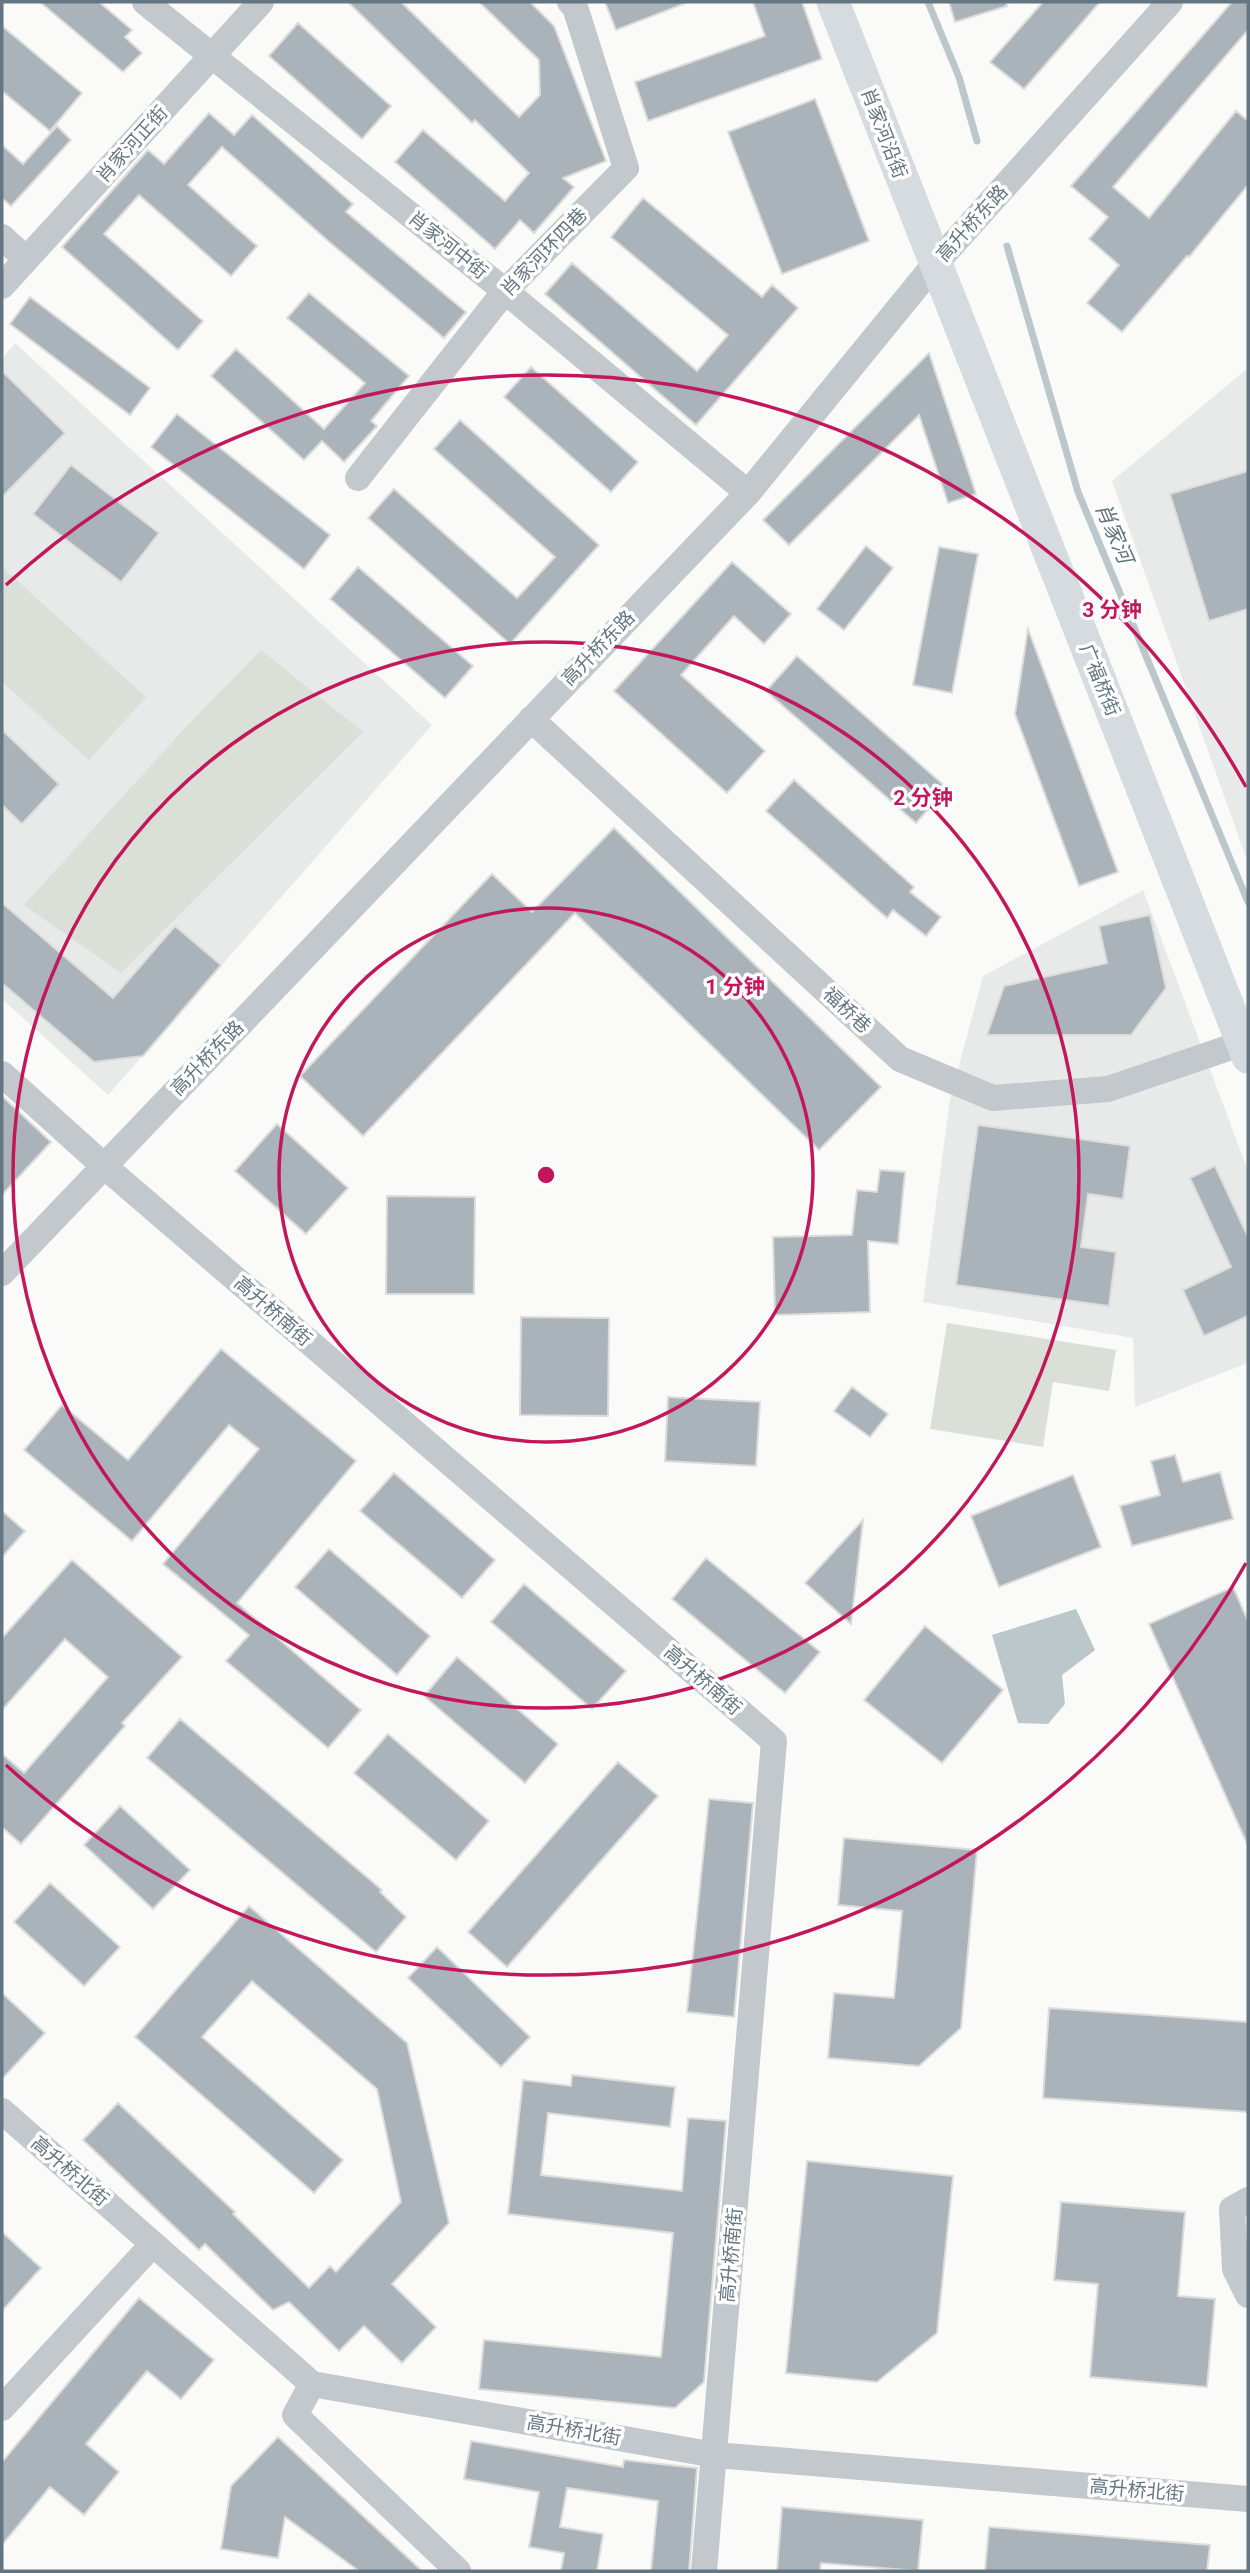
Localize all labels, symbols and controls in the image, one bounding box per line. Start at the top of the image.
street label: 肖家河沿街 [856,85,912,181]
street label: 肖家河正街 [92,101,172,187]
street label: 高升桥东路 [932,180,1012,266]
street label: 肖家河环四巷 [496,203,592,301]
street label: 肖家河中街 [404,206,492,284]
water label: 肖家河 [1091,499,1139,570]
text: 3 分钟 [1082,598,1142,622]
street label: 高升桥东路 [557,606,639,690]
street label: 广福桥街 [1075,640,1125,720]
text: 2 分钟 [893,786,953,810]
text: 1 分钟 [705,975,765,999]
street label: 福桥巷 [818,982,876,1038]
street label: 高升桥东路 [166,1016,248,1100]
centre of rings [534,1163,558,1187]
street label: 高升桥南街 [230,1271,316,1351]
street label: 高升桥南街 [660,1640,746,1720]
street label: 高升桥北街 [27,2131,113,2211]
street label: 高升桥南街 [715,2207,747,2303]
street label: 高升桥北街 [525,2410,623,2450]
street label: 高升桥北街 [1089,2474,1185,2506]

